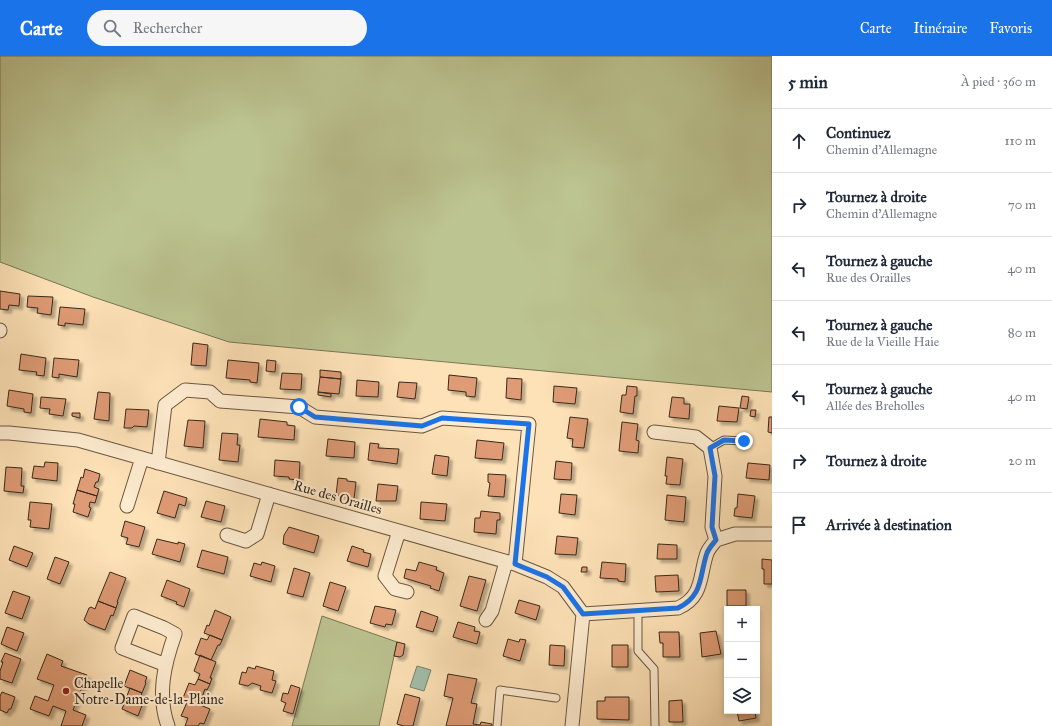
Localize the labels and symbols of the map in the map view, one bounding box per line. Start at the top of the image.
route start [290,398,308,416]
route end [735,432,753,450]
street label: Rue des Orailles [292,477,384,518]
place label: Chapelle Notre-Dame-de-la-Plaine [74,675,224,708]
marker: Chapelle Notre-Dame-de-la-Plaine [61,686,71,696]

